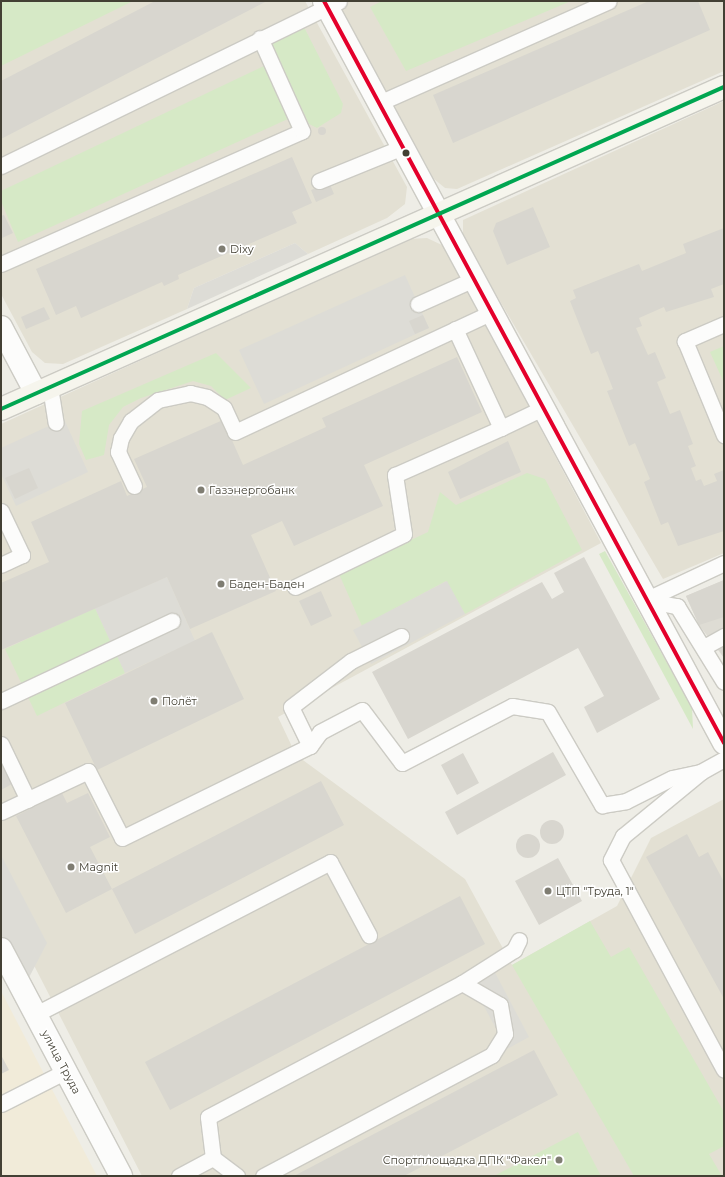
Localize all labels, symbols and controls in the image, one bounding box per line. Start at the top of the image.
unlabelled marker [401,148,411,158]
place label: Dixy [230,242,254,256]
marker: Dixy [217,244,227,254]
place label: Газэнергобанк [209,483,295,497]
marker: Газэнергобанк [196,485,206,495]
place label: Баден-Баден [229,577,305,591]
marker: Баден-Баден [216,579,226,589]
place label: Полёт [162,694,197,708]
marker: Полёт [149,696,159,706]
place label: Magnit [79,860,118,874]
marker: Magnit [66,862,76,872]
place label: ЦТП "Труда, 1" [556,884,634,898]
marker: ЦТП "Труда, 1" [543,886,553,896]
street label: улица Труда [39,1028,83,1096]
place label: Спортплощадка ДПК "Факел" [383,1153,551,1167]
marker: Спортплощадка ДПК "Факел" [554,1155,564,1165]

